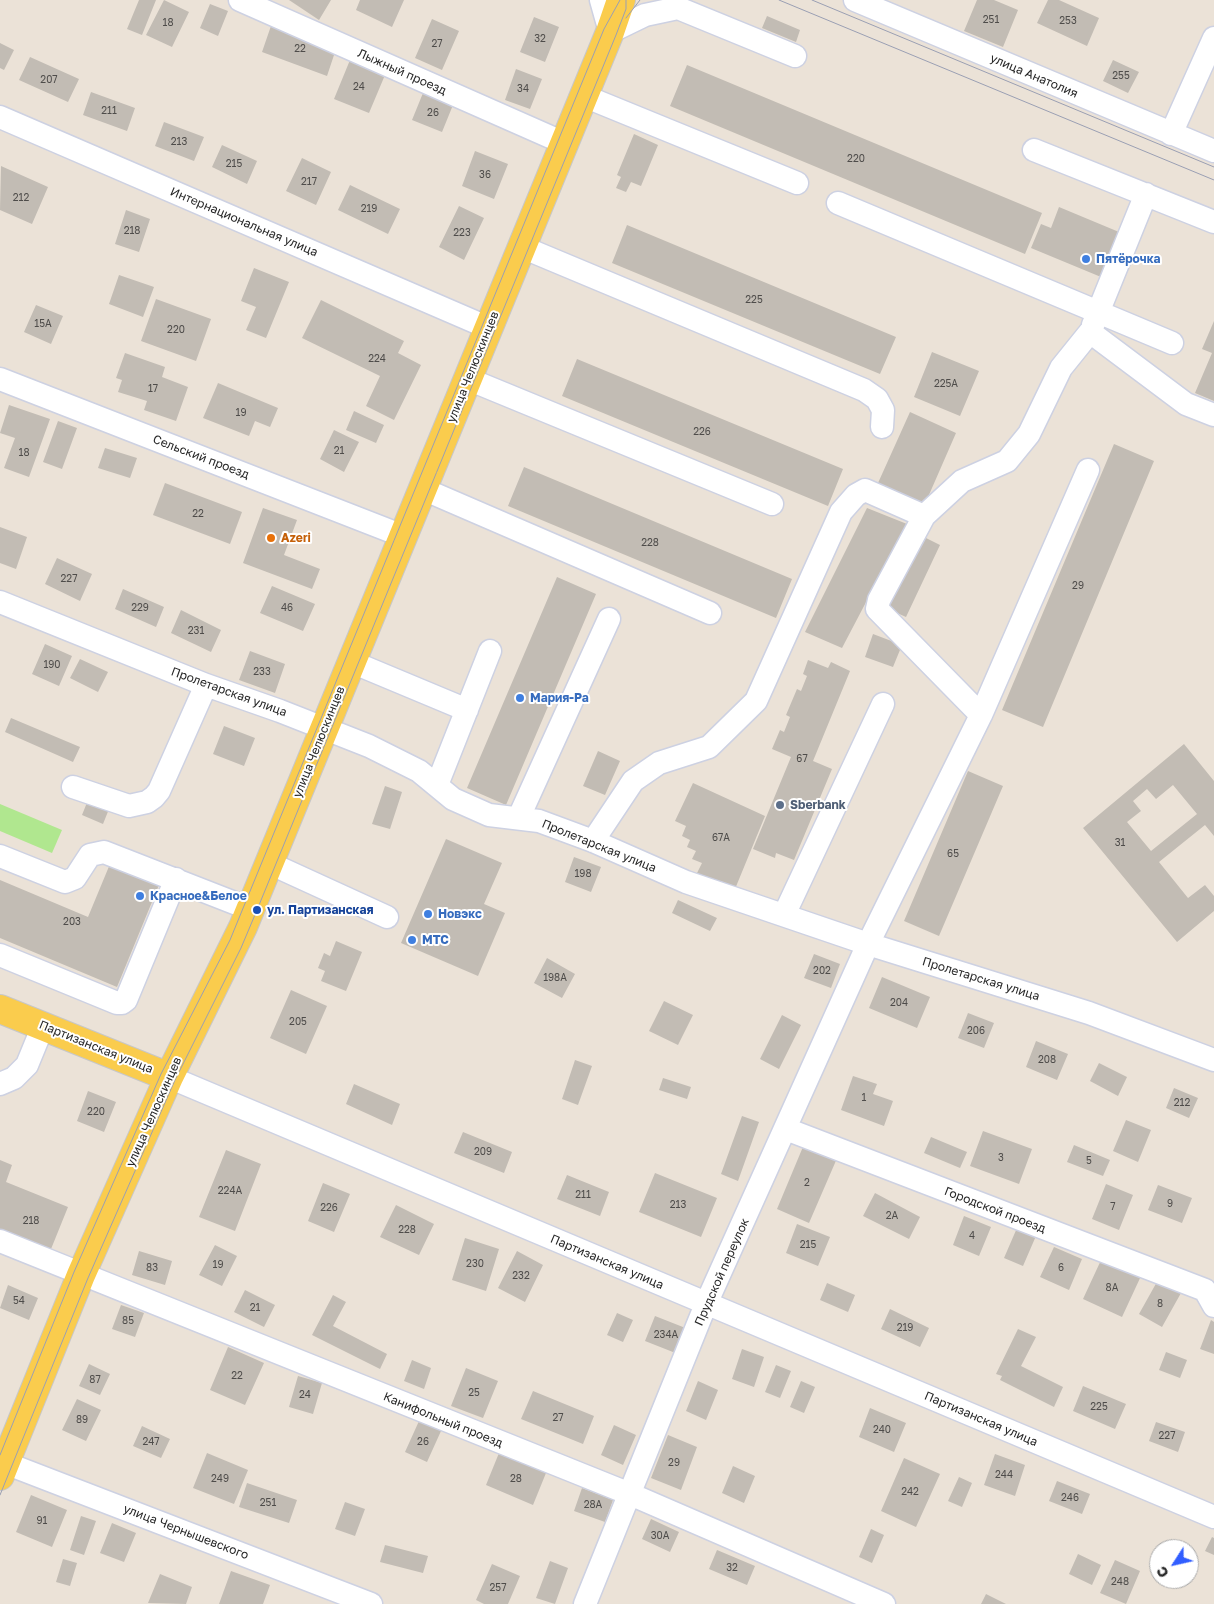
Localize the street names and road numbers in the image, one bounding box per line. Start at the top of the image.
street label: Лыжный проезд [355,46,449,98]
street label: улица Анатолия [988,51,1080,101]
street label: Интернациональная улица [168,184,320,260]
street label: улица Челюскинцев [444,309,502,425]
street label: Сельский проезд [151,432,251,482]
street label: Пролетарская улица [169,664,289,720]
street label: улица Челюскинцев [290,684,348,800]
street label: Пролетарская улица [540,816,658,876]
street label: Пролетарская улица [920,954,1042,1004]
street label: Партизанская улица [37,1018,155,1076]
street label: улица Челюскинцев [123,1055,185,1169]
street label: Городской проезд [942,1184,1048,1236]
street label: Прудской переулок [692,1216,752,1328]
street label: Партизанская улица [548,1232,666,1292]
street label: Канифольный проезд [381,1389,505,1451]
street label: Партизанская улица [922,1389,1040,1449]
street label: улица Чернышевского [121,1501,251,1563]

